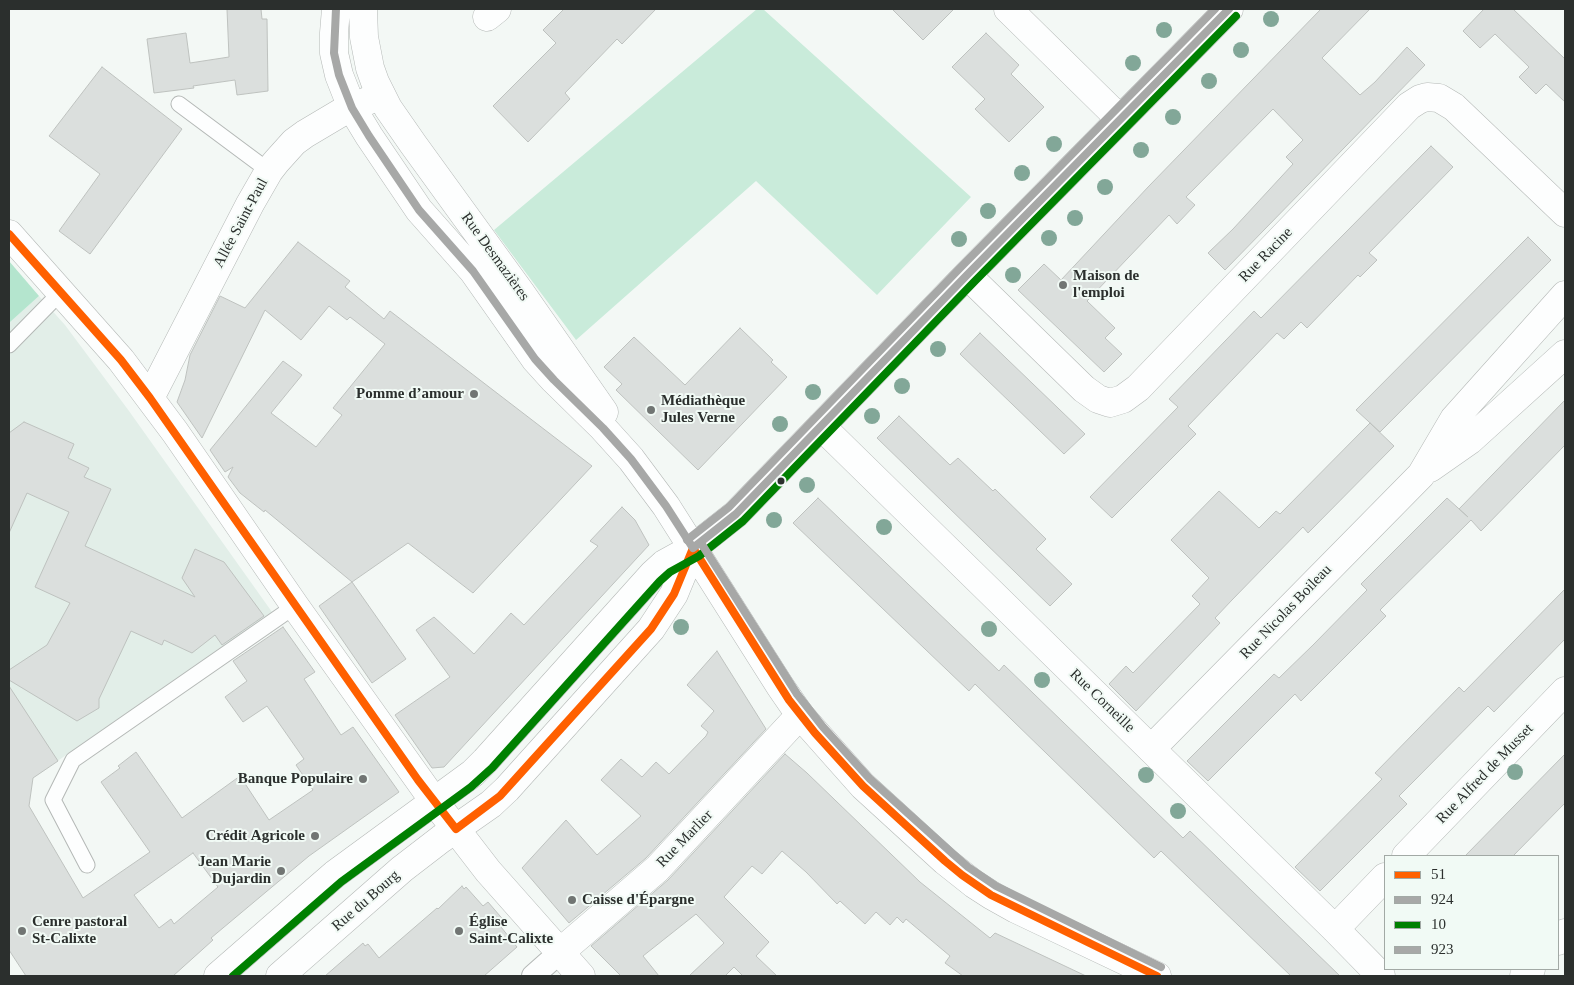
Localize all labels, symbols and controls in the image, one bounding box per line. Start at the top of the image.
street label: Allée Saint-Paul [210,175,272,271]
street label: Rue Desmazières [457,209,533,305]
street label: Rue Racine [1235,224,1297,286]
place label: Maison de l'emploi [1073,267,1139,302]
marker: Maison de l'emploi [1057,279,1069,291]
place label: Pomme d’amour [356,385,464,403]
marker: Pomme d’amour [468,388,480,400]
place label: Médiathèque Jules Verne [661,392,745,427]
marker: Médiathèque Jules Verne [645,404,657,416]
unlabelled marker [776,476,786,486]
street label: Rue Nicolas Boileau [1236,561,1336,663]
street label: Rue Corneille [1066,665,1138,737]
street label: Rue Alfred de Musset [1433,720,1537,828]
place label: Banque Populaire [238,770,353,788]
marker: Banque Populaire [357,773,369,785]
street label: Rue Marlier [653,807,717,871]
place label: Crédit Agricole [205,827,305,845]
marker: Crédit Agricole [309,830,321,842]
place label: Jean Marie Dujardin [198,853,271,888]
legend [1384,855,1559,970]
marker: Jean Marie Dujardin [275,865,287,877]
text: 51 [1431,866,1446,882]
street label: Rue du Bourg [328,867,404,935]
place label: Caisse d'Épargne [582,891,694,909]
text: 924 [1431,891,1454,907]
marker: Caisse d'Épargne [566,894,578,906]
place label: Cenre pastoral St-Calixte [32,913,127,948]
place label: Église Saint-Calixte [469,913,553,948]
text: 10 [1431,916,1446,932]
marker: Cenre pastoral St-Calixte [16,925,28,937]
marker: Église Saint-Calixte [453,925,465,937]
text: 923 [1431,941,1454,957]

